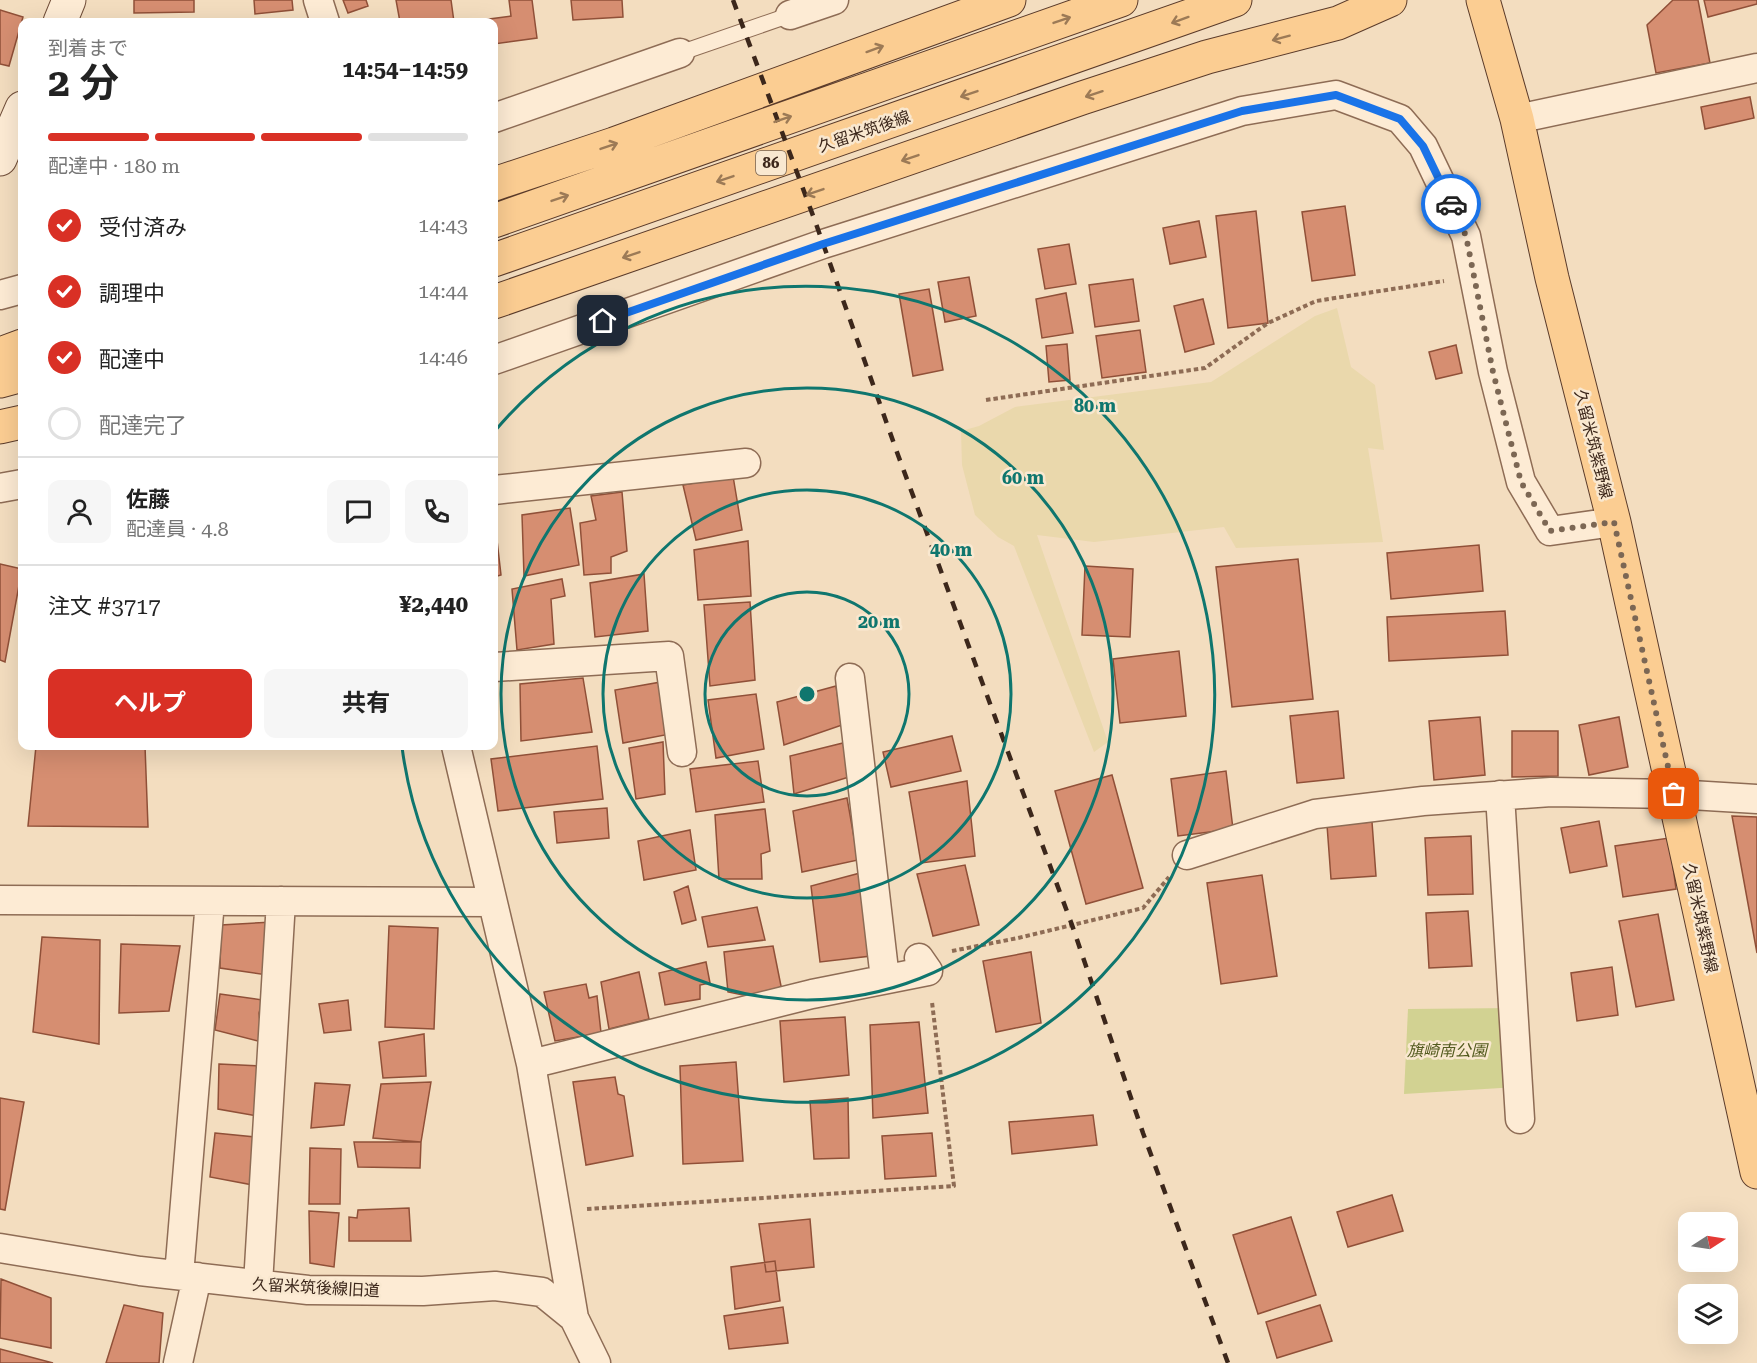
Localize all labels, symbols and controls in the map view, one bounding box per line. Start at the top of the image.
one-way arrow [1052,14,1071,25]
one-way arrow [1171,15,1190,26]
one-way arrow [1272,32,1291,44]
text: 到着まで [48,36,128,60]
one-way arrow [865,43,884,54]
text: 14:54–14:59 [342,57,468,82]
text: 2 分 [48,60,119,106]
one-way arrow [1085,89,1104,100]
one-way arrow [960,90,978,101]
street label: 久留米筑後線 [816,107,913,156]
one-way arrow [773,112,792,123]
one-way arrow [599,139,618,150]
road number: 86 [756,151,786,175]
text: 配達中 · 180 m [48,154,180,178]
one-way arrow [901,154,920,165]
courier [1421,174,1481,234]
one-way arrow [716,175,735,186]
one-way arrow [806,187,825,198]
icon: car [1435,188,1468,221]
one-way arrow [550,191,568,202]
icon: check [48,209,81,242]
text: 14:43 [418,213,468,237]
text: 受付済み [99,215,187,240]
one-way arrow [622,251,641,262]
icon: check [48,275,81,308]
text: 14:44 [418,279,468,303]
text: 調理中 [99,281,165,306]
pin [577,295,628,346]
icon: home [586,304,619,337]
icon: check [48,341,81,374]
text: 14:46 [418,345,468,369]
text: 配達中 [99,347,165,372]
street label: 久留米筑紫野線 [1571,387,1616,501]
text: 80 m [1074,395,1117,416]
text: 配達完了 [99,413,187,438]
text: 60 m [1002,467,1045,488]
button: person [48,480,111,543]
button: chat [327,480,390,543]
button: phone [405,480,468,543]
text: 佐藤 [126,487,170,512]
text: 配達員 · 4.8 [126,517,229,541]
text: 40 m [930,539,973,560]
text: ¥2,440 [399,592,468,617]
text: 注文 #3717 [48,594,161,619]
text: 20 m [858,611,901,632]
button: ヘルプ [48,669,252,738]
button: 共有 [264,669,468,738]
centre of rings [797,684,817,704]
pin [1648,768,1699,819]
icon: bag [1657,777,1690,810]
street label: 久留米筑紫野線 [1680,861,1721,975]
park label: 旗崎南公園 [1407,1041,1489,1060]
north arrow [1678,1212,1738,1272]
map controls [1678,1212,1738,1344]
street label: 久留米筑後線旧道 [252,1275,380,1300]
button: layers [1678,1284,1738,1344]

